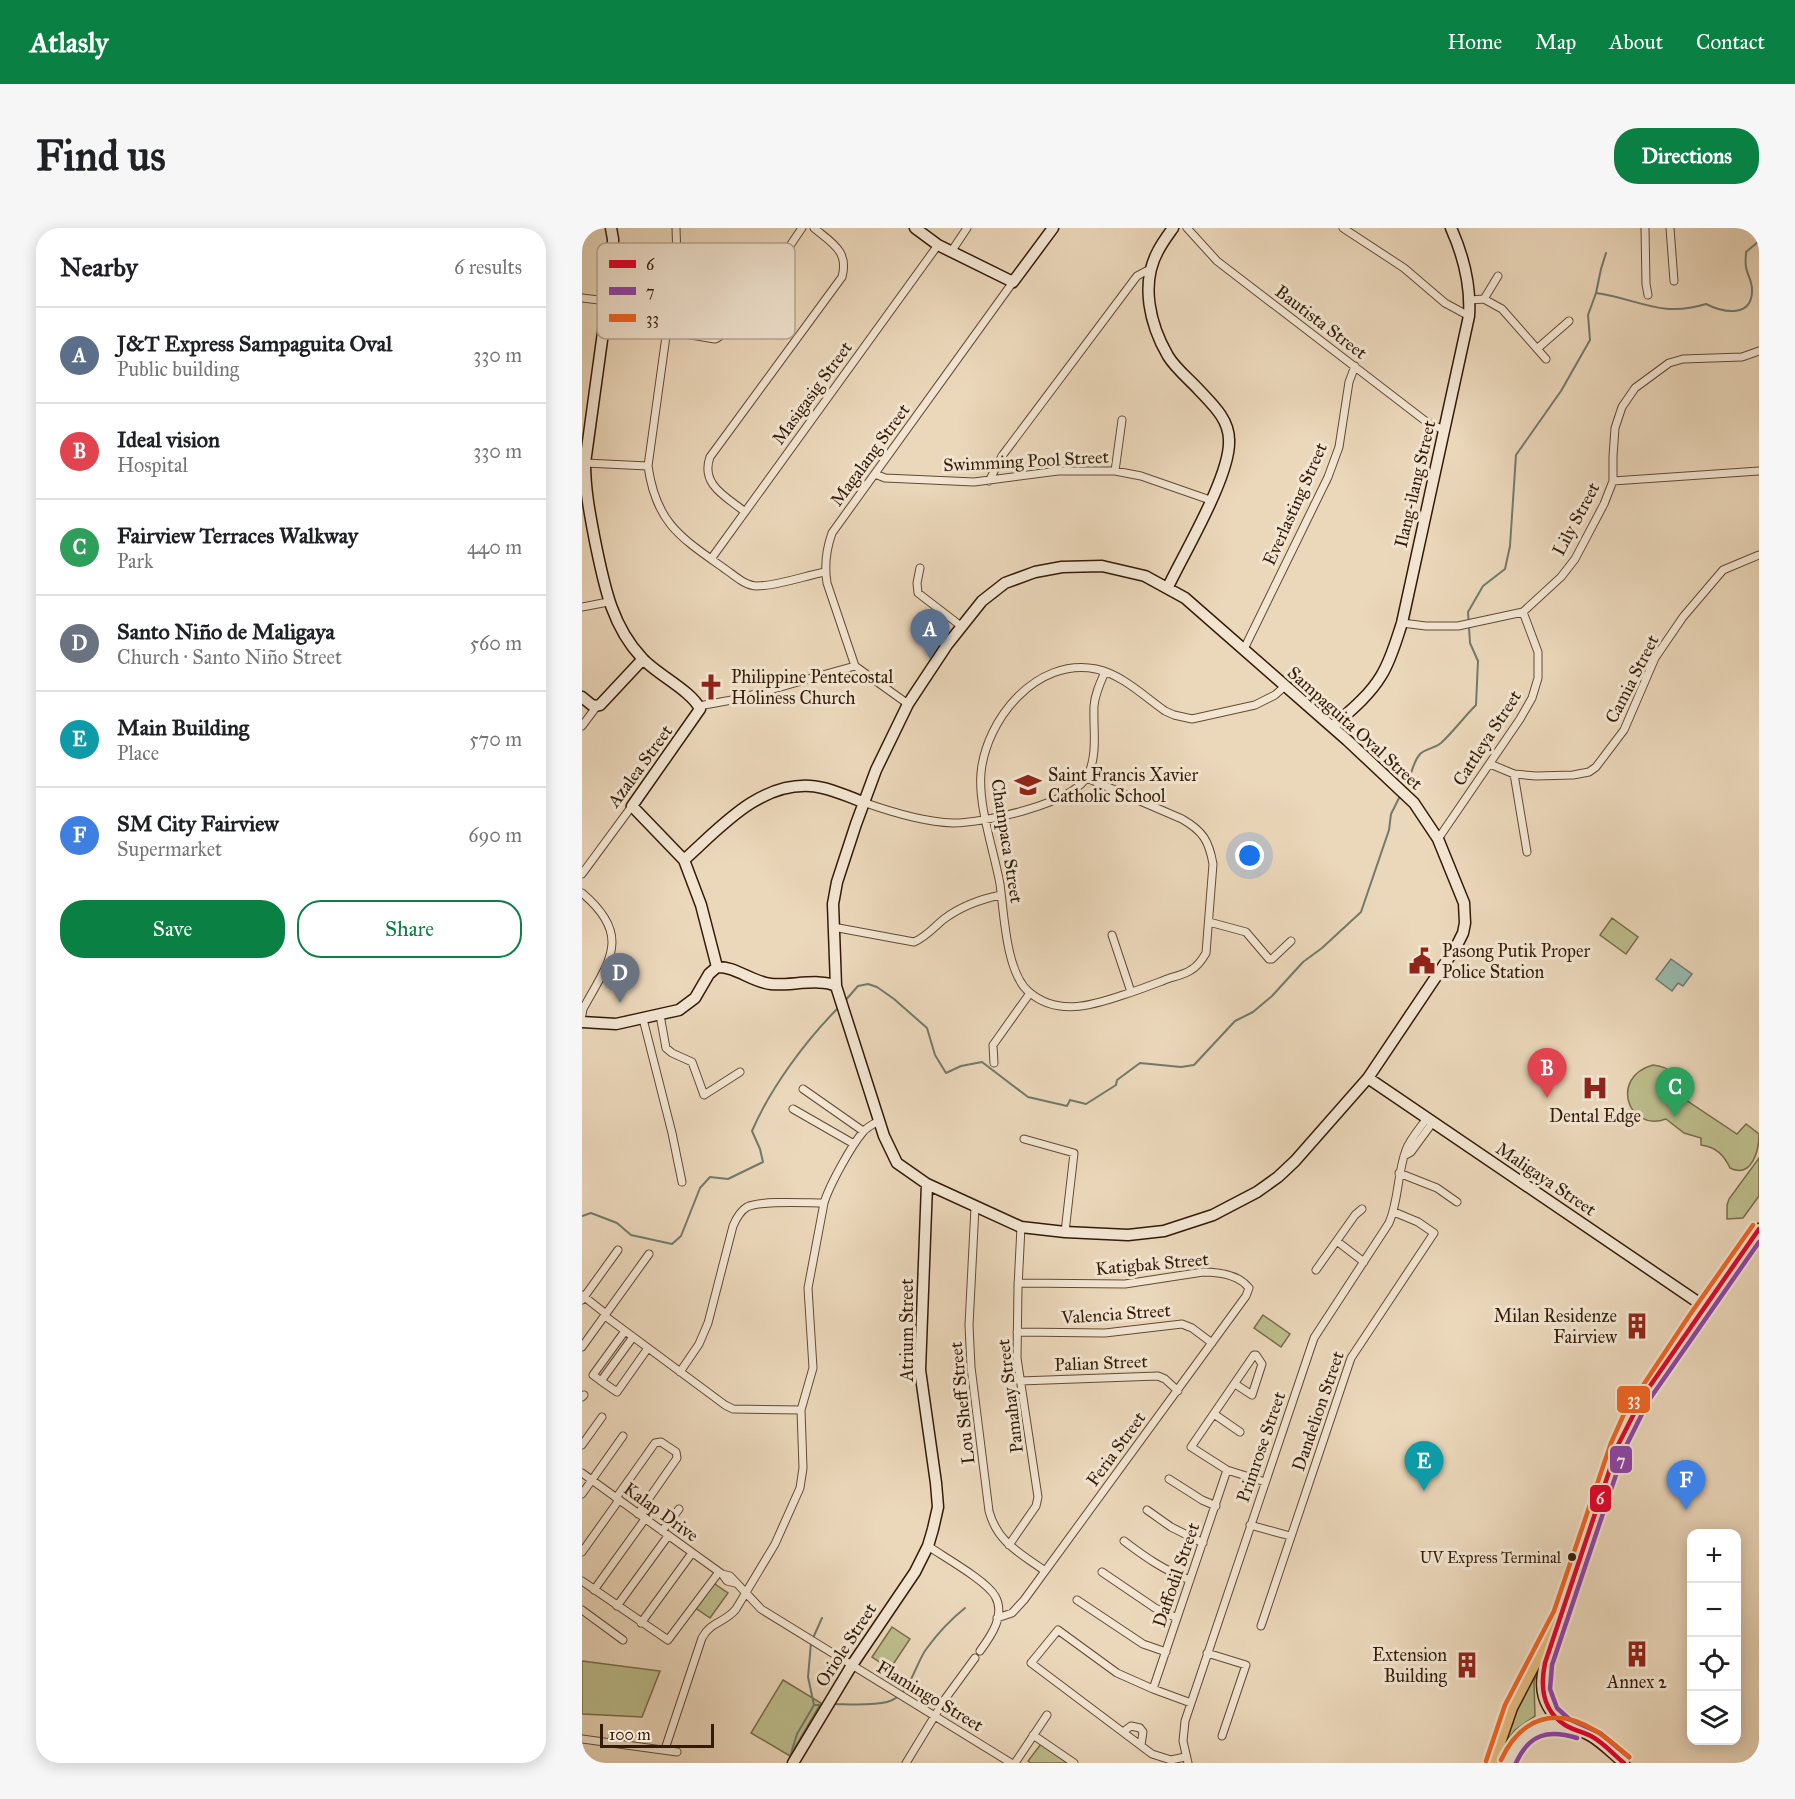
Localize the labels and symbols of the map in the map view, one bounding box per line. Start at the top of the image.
legend [597,243,795,339]
text: 6 [646,255,655,274]
street label: Bautista Street [1271,280,1372,364]
text: 7 [646,282,655,301]
text: 33 [646,309,659,328]
street label: Masigasig Street [767,337,858,449]
street label: Magalang Street [825,399,916,511]
street label: Ilang-ilang Street [1390,418,1441,550]
street label: Everlasting Street [1258,439,1333,569]
street label: Swimming Pool Street [943,446,1110,477]
street label: Lily Street [1548,478,1605,559]
pin: A [910,610,950,659]
street label: Camia Street [1600,631,1664,727]
street label: Sampaguita Oval Street [1282,662,1427,796]
place label: Philippine Pentecostal Holiness Church [731,666,893,709]
church icon: Philippine Pentecostal Holiness Church [696,672,726,702]
street label: Cattleya Street [1448,686,1526,790]
street label: Azalea Street [602,720,678,812]
place label: Saint Francis Xavier Catholic School [1048,764,1199,807]
school or university icon: Saint Francis Xavier Catholic School [1013,770,1043,800]
street label: Champaca Street [986,777,1028,905]
your location [1235,841,1264,870]
place label: Pasong Putik Proper Police Station [1442,940,1590,983]
public building icon: Pasong Putik Proper Police Station [1407,946,1437,976]
pin: D [600,954,639,1003]
pin: B [1528,1048,1566,1098]
pin: C [1656,1068,1694,1117]
hospital icon: Dental Edge [1580,1073,1610,1103]
place label: Dental Edge [1549,1105,1641,1128]
street label: Maligaya Street [1491,1137,1601,1222]
street label: Katigbak Street [1095,1248,1210,1281]
street label: Atrium Street [896,1278,918,1383]
street label: Valencia Street [1060,1299,1172,1329]
place label: Milan Residenze Fairview [1494,1305,1617,1348]
building icon: Milan Residenze Fairview [1622,1311,1652,1341]
street label: Pamahay Street [992,1337,1028,1454]
street label: Lou Sheff Street [945,1340,979,1465]
street label: Dandelion Street [1287,1348,1349,1474]
street label: Palian Street [1054,1350,1149,1376]
line badge: 33 [1616,1385,1651,1414]
street label: Primrose Street [1232,1388,1290,1505]
text: 33 [1628,1390,1640,1410]
street label: Feria Street [1082,1407,1151,1491]
pin: E [1404,1442,1444,1491]
line badge: 7 [1609,1445,1633,1474]
text: 7 [1617,1451,1626,1470]
pin: F [1666,1460,1706,1510]
street label: Kalap Drive [619,1477,703,1547]
line badge: 6 [1589,1484,1612,1513]
text: 6 [1596,1489,1605,1508]
street label: Daffodil Street [1148,1519,1204,1630]
place label: UV Express Terminal [1420,1548,1562,1567]
marker: UV Express Terminal [1566,1551,1578,1563]
street label: Oriole Street [811,1599,882,1691]
building icon: Annex 2 [1622,1639,1652,1669]
place label: Extension Building [1372,1644,1448,1688]
building icon: Extension Building [1452,1650,1482,1680]
street label: Flamingo Street [872,1656,988,1738]
place label: Annex 2 [1606,1671,1667,1693]
scale bar [600,1721,714,1748]

